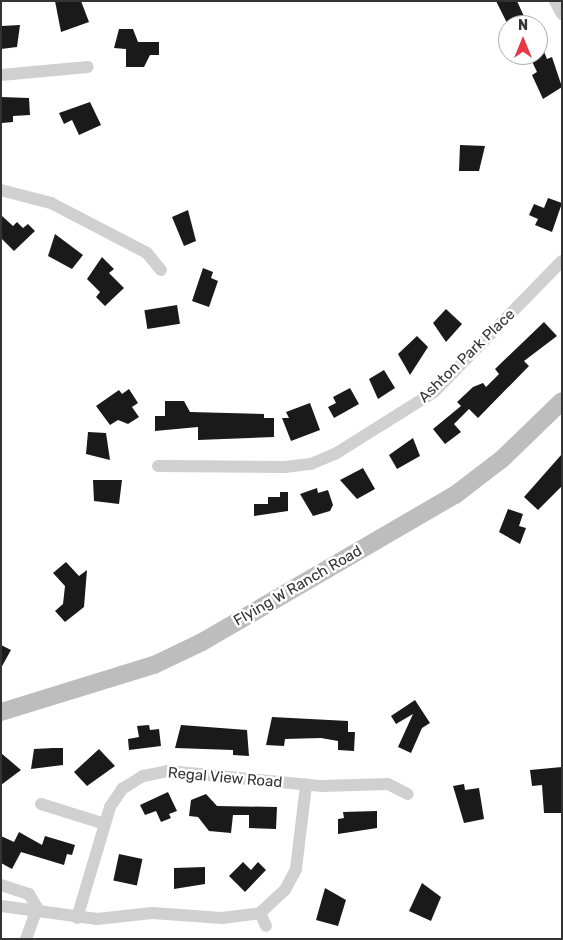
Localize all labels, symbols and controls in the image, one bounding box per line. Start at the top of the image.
north arrow [498,15,548,65]
text: N [518,17,528,34]
street label: Ashton Park Place [415,305,519,407]
street label: Flying W Ranch Road [230,542,366,630]
street label: Regal View Road [167,764,283,792]

